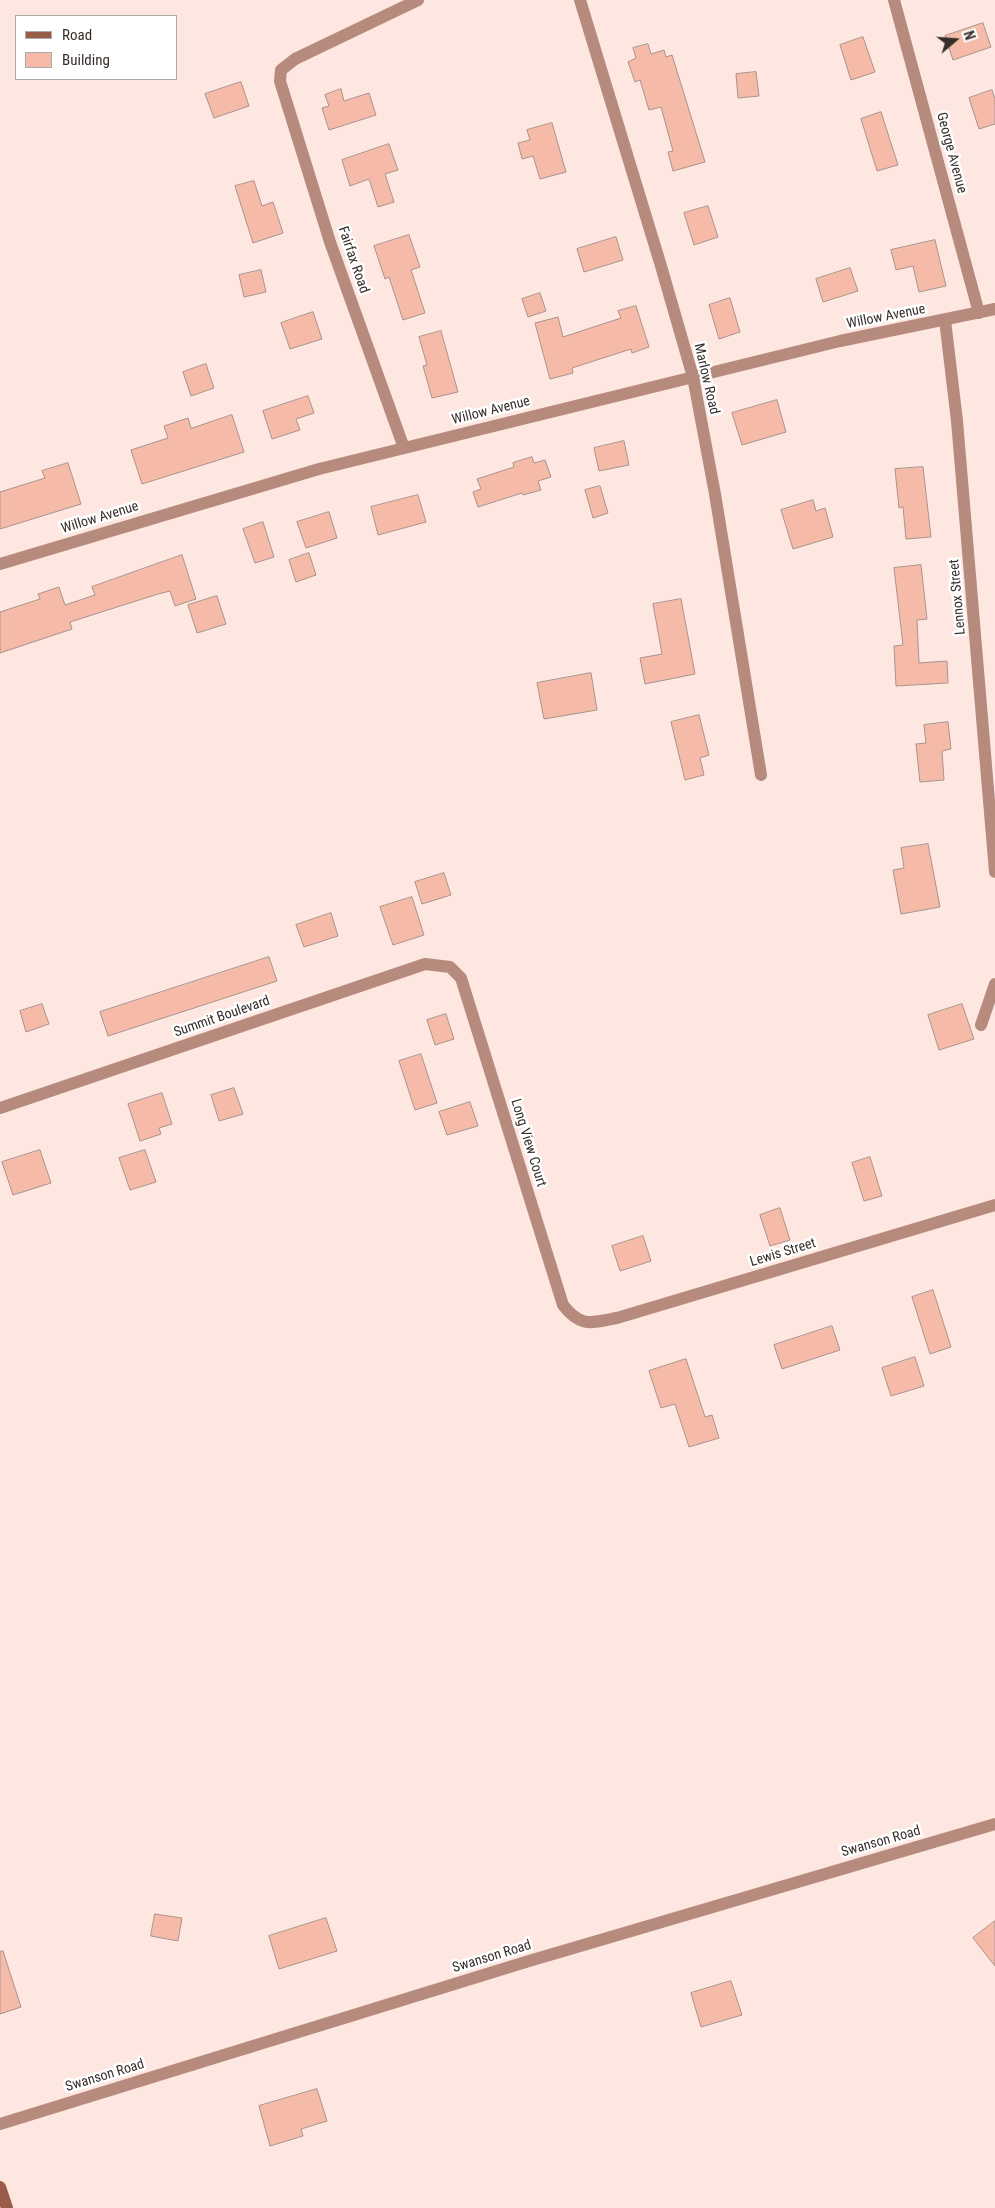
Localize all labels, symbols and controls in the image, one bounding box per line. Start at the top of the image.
legend [15,15,178,80]
north arrow [930,15,980,65]
text: Road [62,26,92,44]
text: N [960,29,978,42]
text: Building [62,51,110,69]
street label: George Avenue [932,111,970,195]
street label: Fairfax Road [334,224,372,296]
street label: Willow Avenue [845,301,927,333]
street label: Marlow Road [690,342,722,416]
street label: Willow Avenue [450,393,532,429]
street label: Willow Avenue [59,498,141,538]
street label: Lennox Street [946,558,970,636]
street label: Summit Boulevard [172,993,272,1041]
street label: Long View Court [507,1097,549,1189]
street label: Lewis Street [748,1235,818,1271]
street label: Swanson Road [840,1823,922,1861]
street label: Swanson Road [451,1937,533,1977]
street label: Swanson Road [64,2056,146,2096]

